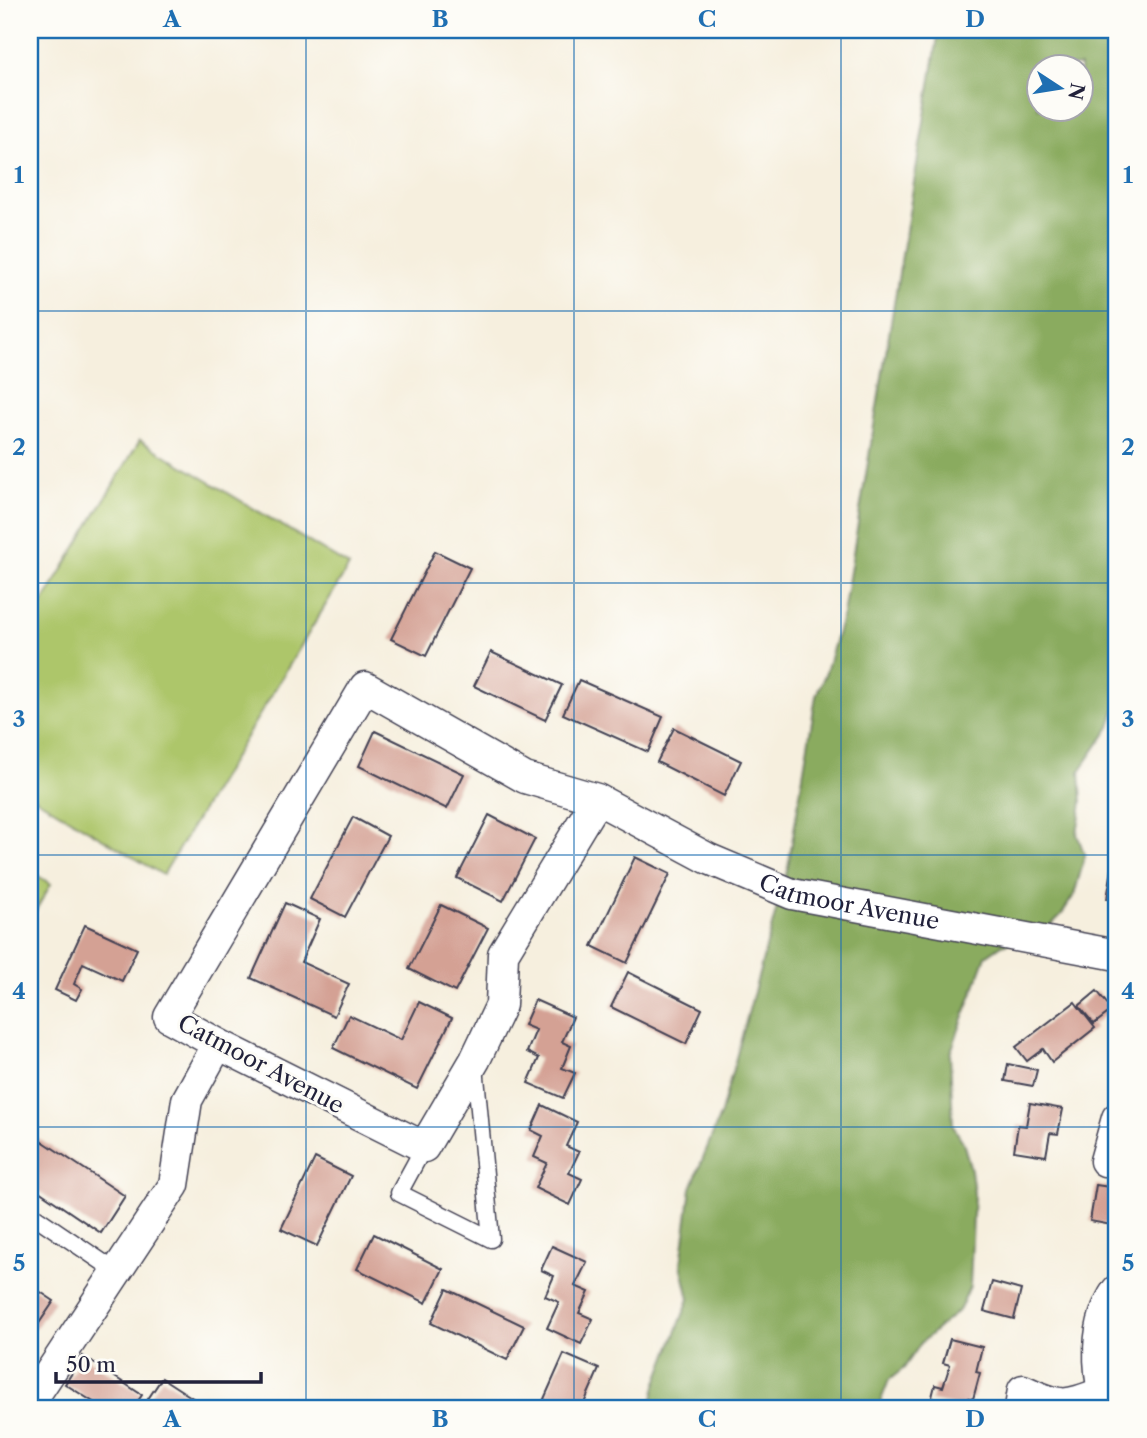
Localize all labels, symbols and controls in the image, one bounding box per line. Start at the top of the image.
text: A [162,5,182,33]
text: B [431,5,449,33]
text: C [698,5,716,33]
text: D [965,5,985,33]
north arrow [1024,52,1094,122]
text: N [1063,81,1089,102]
text: 1 [14,161,25,189]
text: 1 [1123,161,1134,189]
text: 2 [12,433,26,461]
text: 2 [1121,433,1135,461]
text: 3 [13,705,26,733]
text: 3 [1122,705,1135,733]
street label: Catmoor Avenue [755,868,942,935]
text: 4 [12,977,26,1005]
text: 4 [1121,977,1135,1005]
street label: Catmoor Avenue [173,1008,349,1120]
text: 5 [13,1249,25,1277]
text: 5 [1122,1249,1134,1277]
scale bar [56,1340,261,1384]
text: 50 m [66,1352,116,1377]
text: A [162,1405,182,1433]
text: B [431,1405,449,1433]
text: C [698,1405,716,1433]
text: D [965,1405,985,1433]

